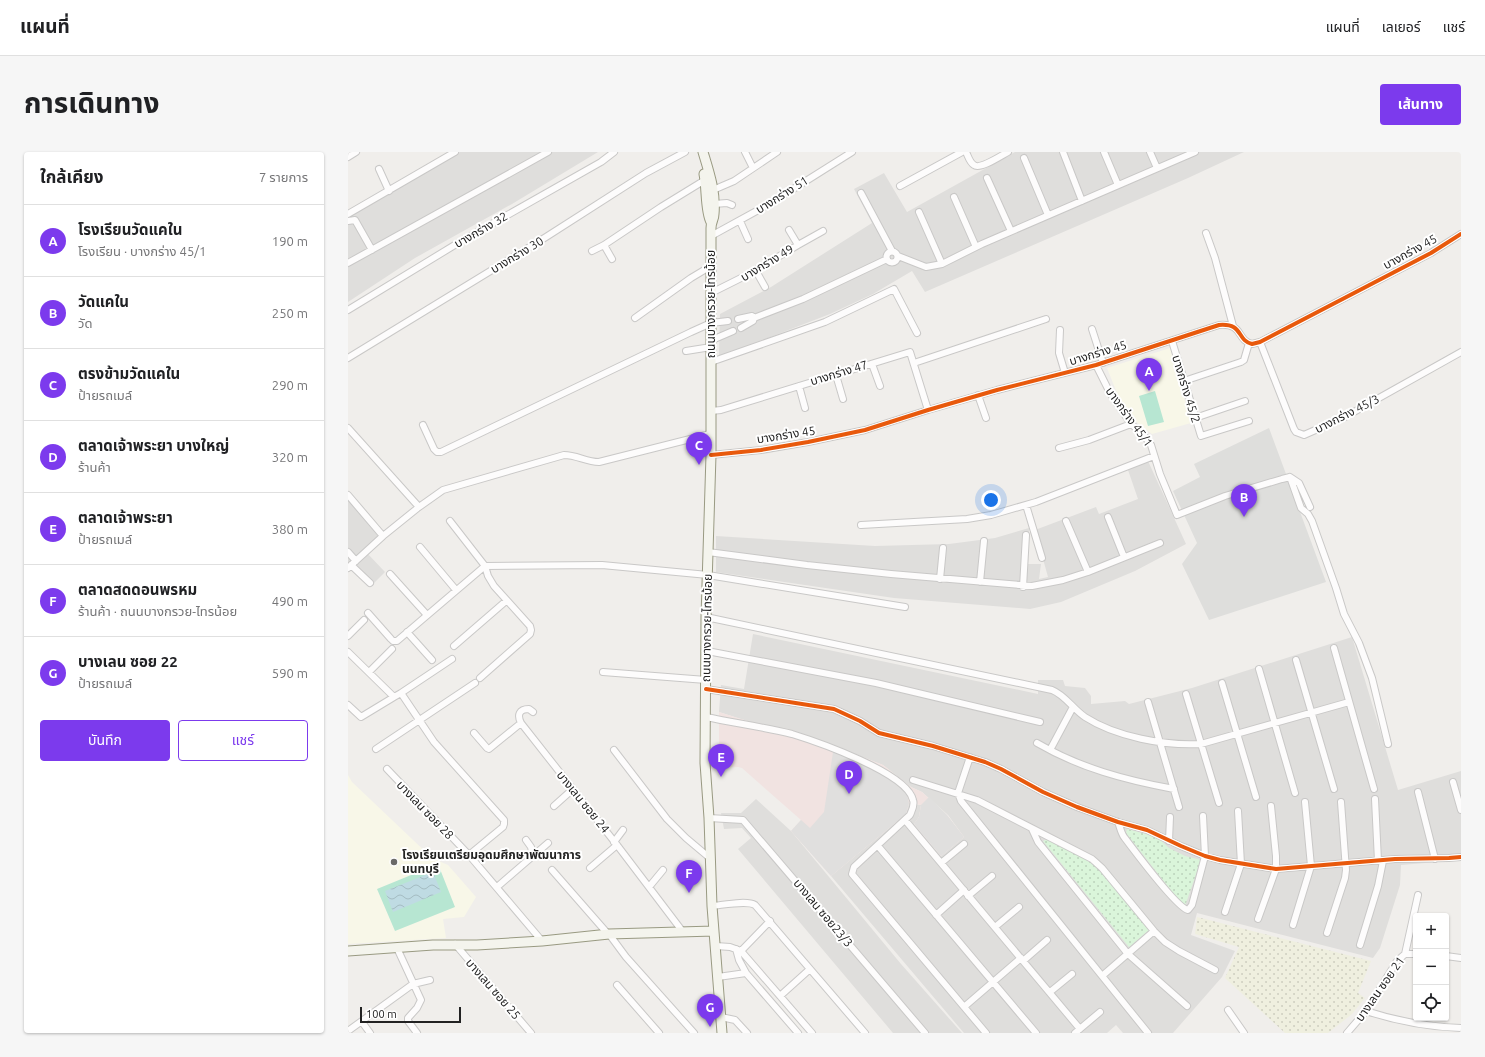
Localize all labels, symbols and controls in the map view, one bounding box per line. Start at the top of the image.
text: แผนที่ [20,15,70,37]
text: แผนที่ [1326,19,1360,35]
text: เลเยอร์ [1382,19,1421,35]
text: แชร์ [1443,19,1465,35]
button: เส้นทาง [1380,84,1461,125]
text: การเดินทาง [24,87,159,118]
text: ใกล้เคียง [40,167,103,186]
text: 7 รายการ [259,170,308,184]
street label: บางกร่าง 51 [753,173,810,216]
street label: บางกร่าง 32 [452,209,510,250]
text: โรงเรียนวัดแคใน [78,221,182,238]
street label: บางกร่าง 45 [1381,232,1439,272]
text: A [48,234,58,248]
text: 190 m [272,234,308,248]
street label: บางกร่าง 30 [488,234,546,275]
street label: บางกร่าง 49 [738,242,795,283]
text: โรงเรียน · บางกร่าง 45/1 [78,244,206,258]
street label: ถนนบางกรวย-ไทรน้อย [704,250,717,358]
text: วัดแคใน [78,293,129,310]
text: B [49,306,57,320]
text: 250 m [272,306,308,320]
text: วัด [78,316,92,330]
street label: บางกร่าง 45 [1068,338,1128,367]
street label: บางกร่าง 45/2 [1170,353,1203,424]
street label: บางกร่าง 47 [809,358,869,387]
pin: A [1136,358,1162,391]
text: ตรงข้ามวัดแคใน [78,365,180,382]
text: C [49,378,57,392]
text: 290 m [272,378,308,392]
street label: บางกร่าง 45/1 [1103,384,1155,449]
text: ป้ายรถเมล์ [78,388,132,402]
street label: บางกร่าง 45/3 [1312,392,1381,435]
street label: บางกร่าง 45 [756,423,816,446]
pin: C [686,432,712,465]
text: ตลาดเจ้าพระยา บางใหญ่ [78,437,229,454]
text: D [48,450,58,464]
text: 320 m [272,450,308,464]
text: ร้านค้า [78,460,111,474]
pin: B [1231,484,1257,517]
your location [981,490,1001,510]
text: ตลาดเจ้าพระยา [78,509,173,526]
text: E [49,522,57,536]
text: 380 m [272,522,308,536]
text: ป้ายรถเมล์ [78,532,132,546]
street label: ถนนบางกรวย-ไทรน้อย [699,574,714,682]
text: ตลาดสดดอนพรหม [78,581,197,598]
text: F [49,594,57,608]
text: 490 m [272,594,308,608]
text: ร้านค้า · ถนนบางกรวย-ไทรน้อย [78,604,237,618]
text: บางเลน ซอย 22 [78,653,178,670]
text: G [49,666,58,680]
text: 590 m [272,666,308,680]
text: ป้ายรถเมล์ [78,676,132,690]
button: บันทึก [40,720,170,761]
button: แชร์ [178,720,308,761]
pin: E [708,744,734,777]
pin: D [836,761,862,794]
street label: บางเลน ซอย 24 [554,768,612,835]
street label: บางเลน ซอย 28 [394,778,457,842]
place label: โรงเรียนเตรียมอุดมศึกษาพัฒนาการ นนทบุรี [402,848,581,876]
marker: โรงเรียนเตรียมอุดมศึกษาพัฒนาการ นนทบุรี [389,857,399,867]
pin: F [676,860,702,893]
street label: บางเลน ซอย23/3 [791,876,855,949]
map controls [1413,913,1449,1021]
button: + [1413,913,1449,949]
button: − [1413,949,1449,985]
street label: บางเลน ซอย 21 [1352,954,1407,1024]
street label: บางเลน ซอย 25 [464,956,523,1022]
button: locate [1413,985,1449,1021]
pin: G [697,994,723,1027]
scale bar [360,1005,461,1024]
text: 100 m [366,1008,397,1020]

